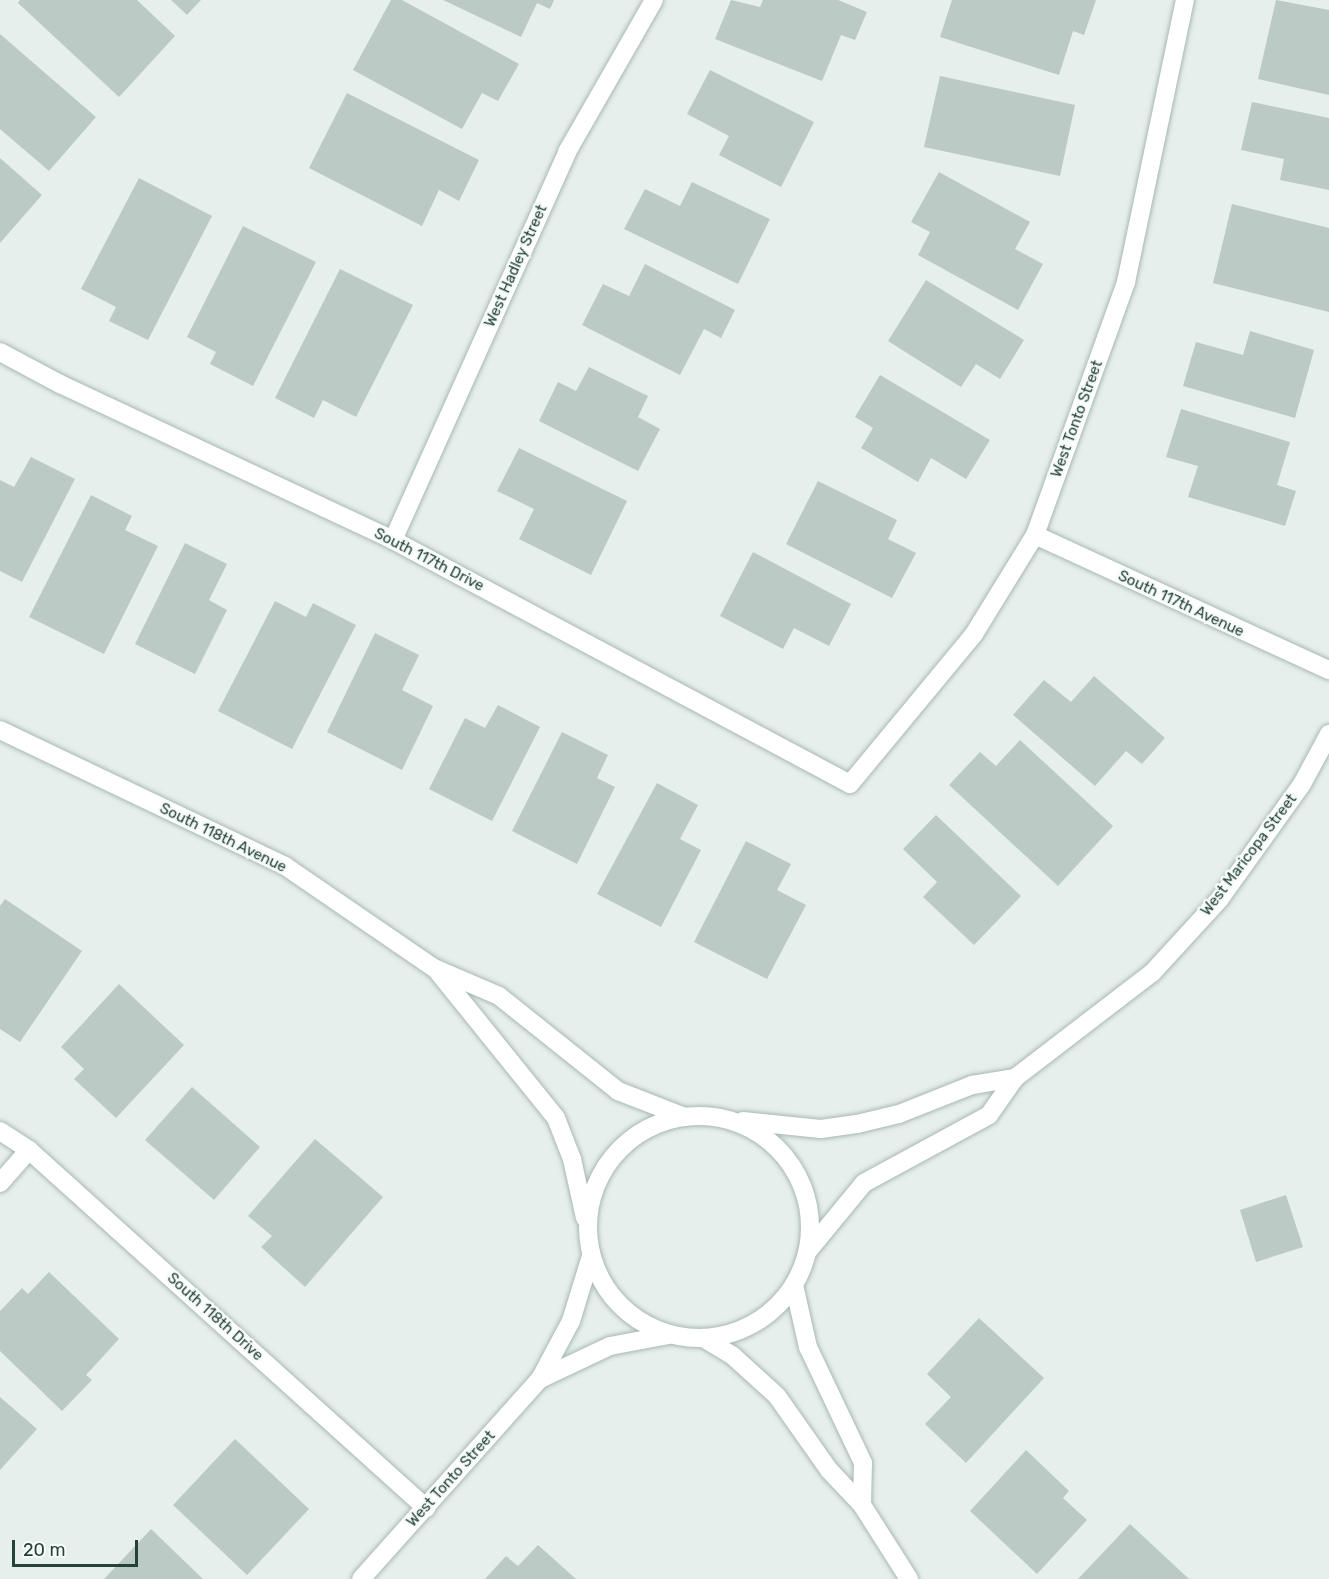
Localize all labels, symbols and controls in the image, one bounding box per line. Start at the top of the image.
street label: West Hadley Street [481,202,551,330]
street label: West Tonto Street [1047,358,1107,480]
street label: South 117th Drive [371,525,487,595]
street label: South 117th Avenue [1115,567,1247,641]
street label: West Maricopa Street [1197,791,1301,919]
street label: South 118th Avenue [156,799,290,877]
street label: South 118th Drive [163,1269,267,1365]
street label: West Tonto Street [403,1427,499,1531]
scale bar [15,1528,141,1566]
text: 20 m [23,1539,65,1561]

